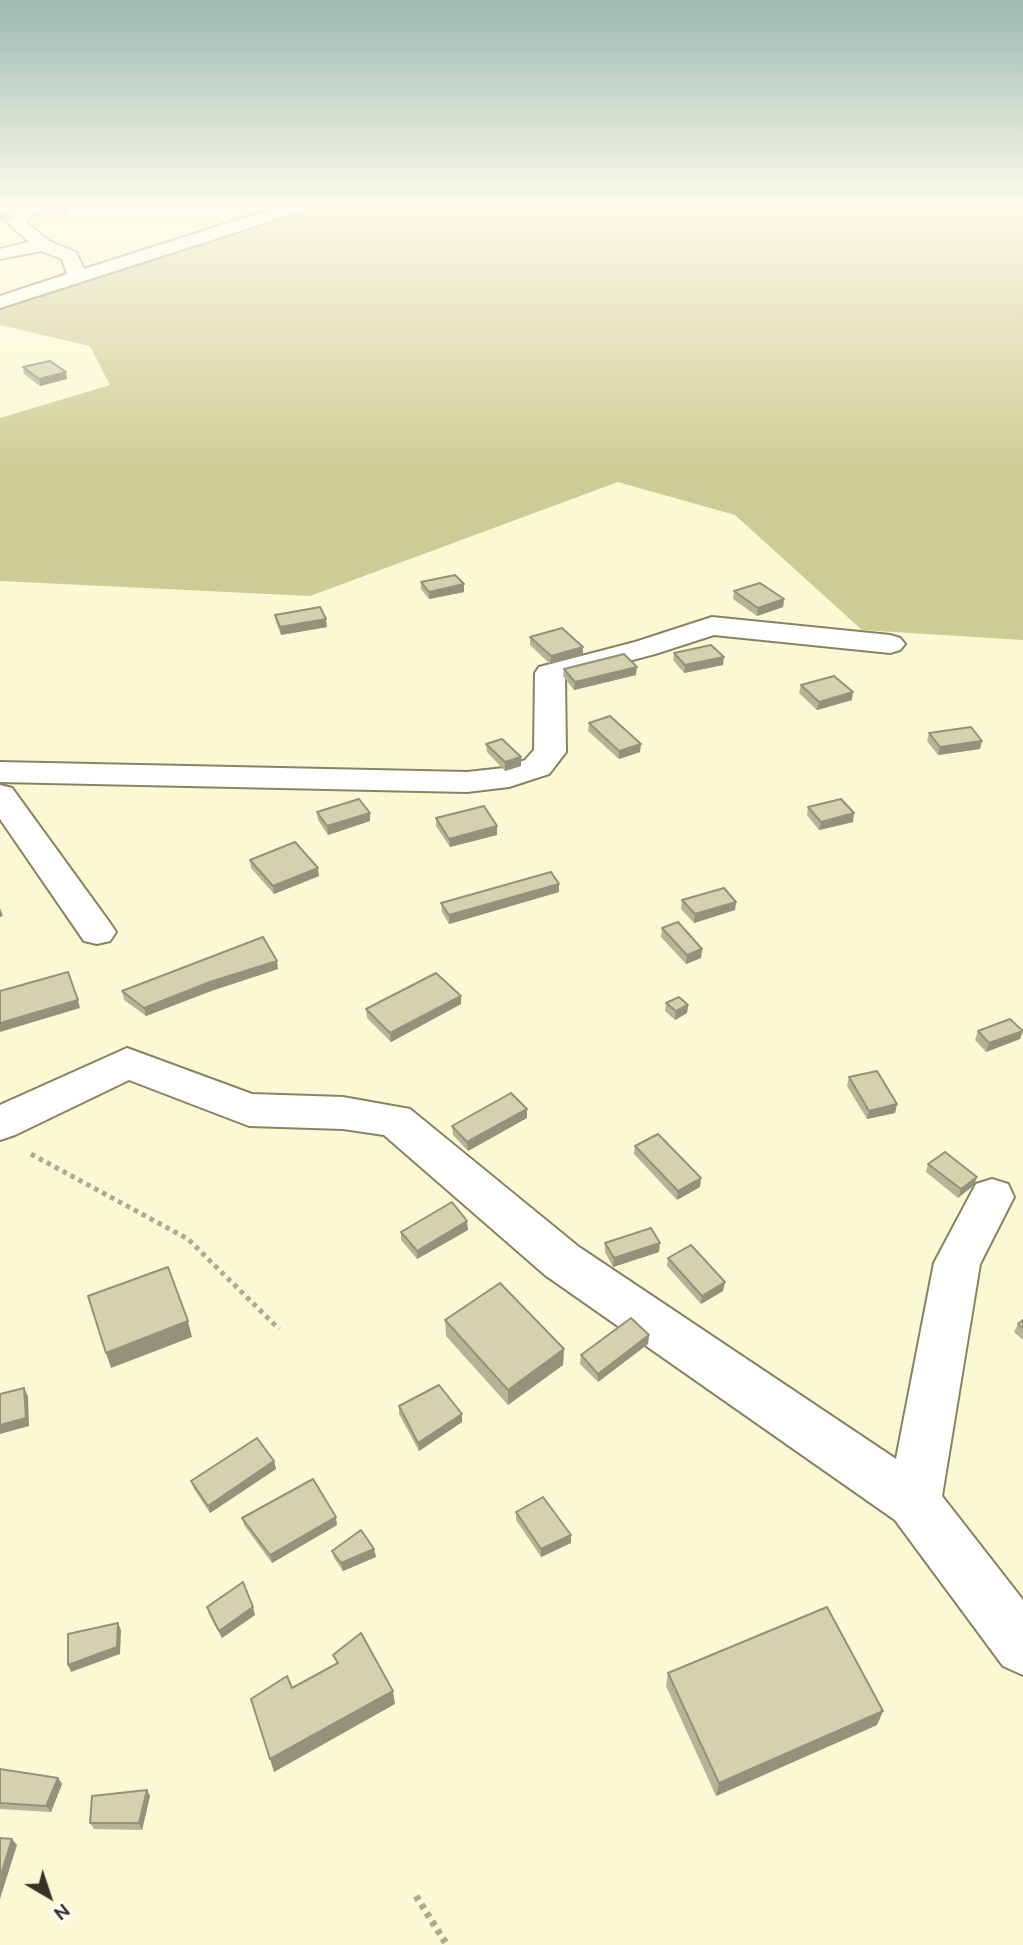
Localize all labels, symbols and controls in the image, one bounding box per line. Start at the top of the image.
north arrow [14,1861,84,1931]
text: N [50,1899,75,1925]

